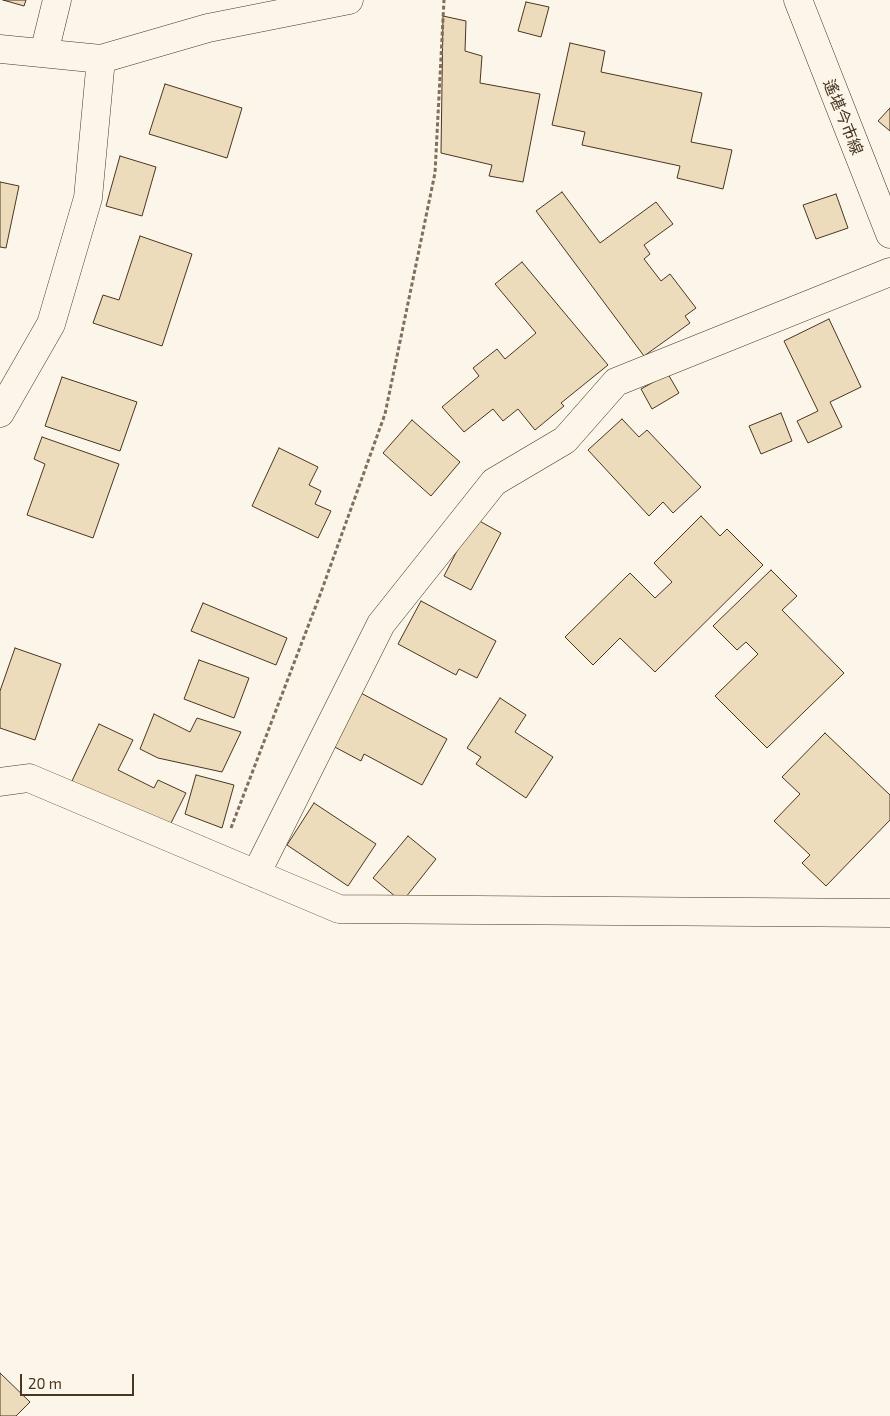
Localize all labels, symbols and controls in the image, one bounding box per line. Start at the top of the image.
street label: 遙堪今市線 [819,76,867,158]
scale bar [22,1364,136,1396]
text: 20 m [28,1374,62,1392]

